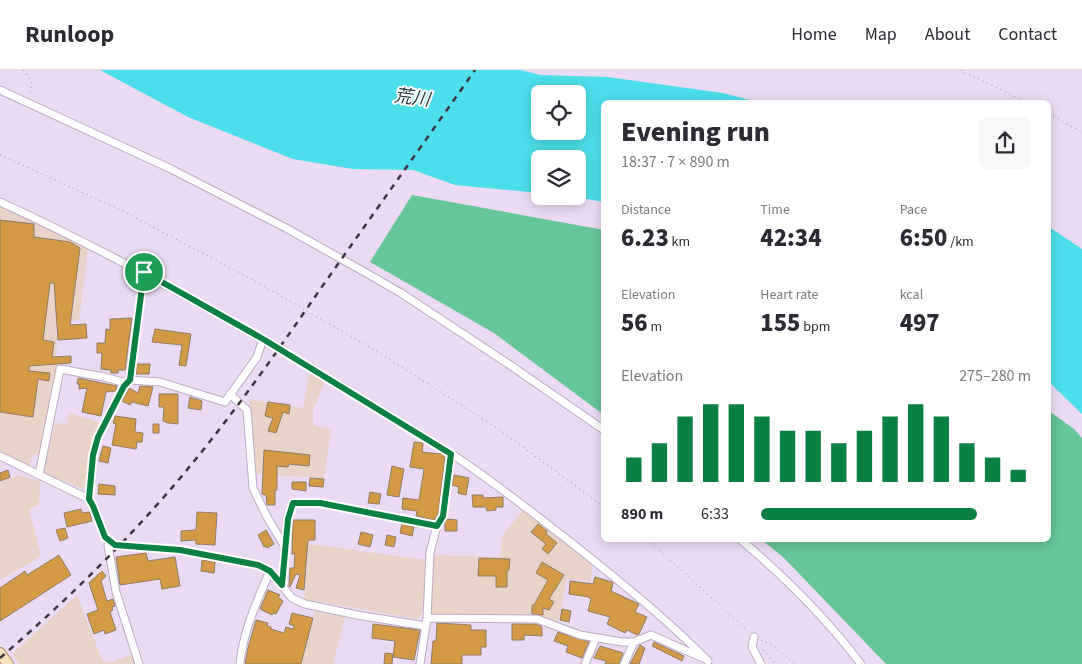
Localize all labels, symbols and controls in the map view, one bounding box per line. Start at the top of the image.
text: Runloop [25,17,114,52]
text: Home [791,22,837,47]
text: Map [865,22,897,47]
text: About [925,22,970,47]
text: Contact [998,22,1057,47]
water label: 荒川 [393,83,433,113]
map controls [531,85,586,205]
button: locate [531,85,586,140]
text: Evening run [621,112,770,152]
button: share [979,117,1031,169]
button: layers [531,150,586,205]
text: 18:37 · 7 × 890 m [621,151,730,173]
text: Distance [621,200,671,220]
text: Time [760,200,790,220]
text: Pace [900,200,927,220]
text: 6.23 [621,220,669,256]
text: 42:34 [760,220,821,256]
text: 6:50 [900,220,947,256]
text: km [669,232,690,252]
text: /km [947,232,974,252]
pin [123,251,165,293]
icon: arrive [130,258,158,286]
text: Elevation [621,285,676,305]
text: Heart rate [760,285,819,305]
text: kcal [900,285,923,305]
text: 56 [621,305,648,341]
text: 155 [760,305,800,341]
text: 497 [900,305,940,341]
text: m [648,317,662,337]
text: bpm [800,317,830,337]
text: Elevation [621,365,683,387]
text: 275–280 m [959,365,1031,387]
text: 890 m [621,503,663,525]
text: 6:33 [701,503,729,525]

